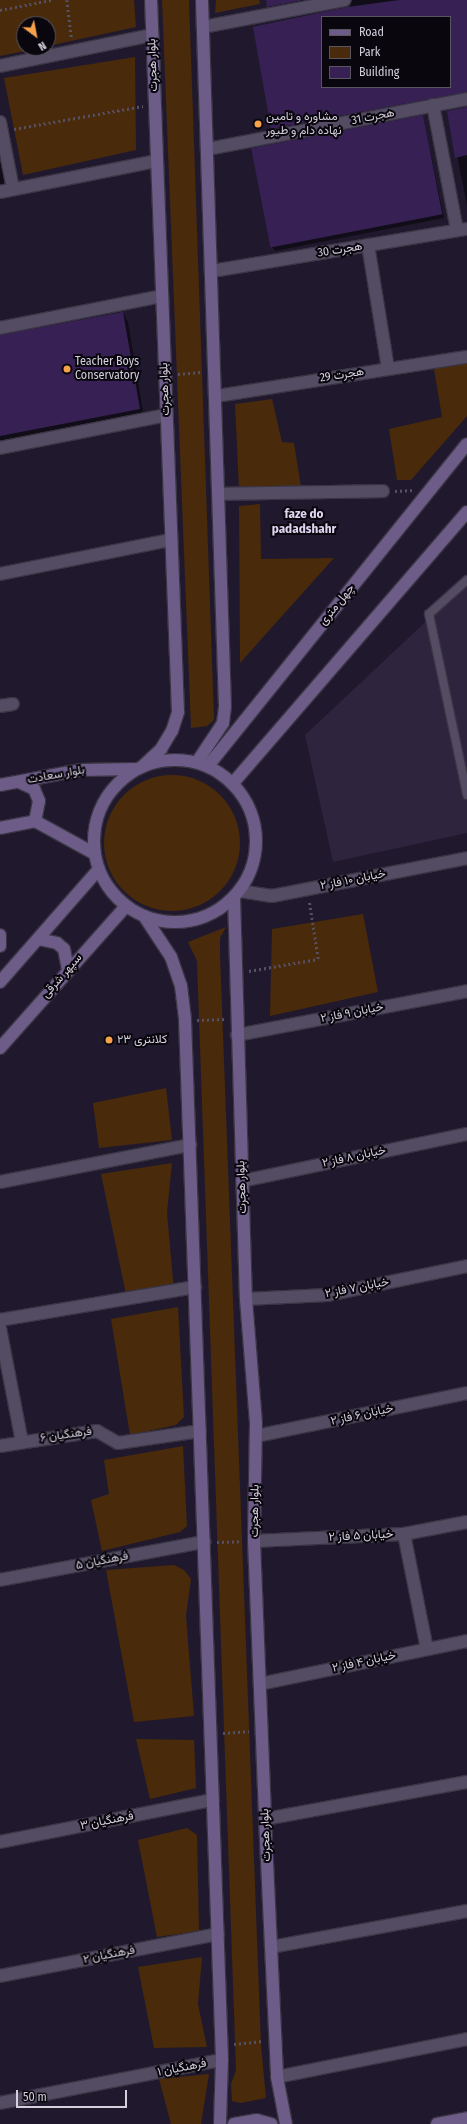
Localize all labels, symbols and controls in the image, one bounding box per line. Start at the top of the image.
north arrow [16,16,56,56]
legend [321,16,451,88]
text: Road [359,25,384,39]
text: N [36,38,48,53]
street label: بلوار هجرت [145,38,161,92]
text: Park [359,45,380,59]
text: Building [359,65,399,79]
street label: هجرت 31 [350,106,396,128]
place label: مشاوره و تامین نهاده دام و طیور [266,110,342,138]
marker: مشاوره و تامین نهاده دام و طیور [253,119,263,129]
street label: هجرت 30 [317,239,363,261]
place label: Teacher Boys Conservatory [75,355,139,383]
street label: بلوار هجرت [157,362,173,416]
marker: Teacher Boys Conservatory [62,364,72,374]
street label: هجرت 29 [319,364,365,386]
district label: faze do padadshahr [272,507,336,538]
street label: چهل متری [316,582,358,628]
street label: بلوار سعادت [26,763,86,787]
street label: خیابان ۱۰ فاز ۲ [319,867,387,893]
street label: سپهر شرقی [39,951,85,1001]
street label: خیابان ۹ فاز ۲ [319,1000,385,1026]
place label: کلانتری ۲۳ [117,1033,167,1047]
marker: کلانتری ۲۳ [104,1035,114,1045]
street label: خیابان ۸ فاز ۲ [321,1143,387,1171]
street label: بلوار هجرت [234,1160,250,1214]
street label: خیابان ۷ فاز ۲ [324,1275,390,1301]
street label: خیابان ۶ فاز ۲ [329,1401,395,1429]
street label: فرهنگیان ۶ [39,1424,93,1446]
street label: بلوار هجرت [247,1484,263,1538]
street label: خیابان ۵ فاز ۲ [328,1527,394,1545]
street label: فرهنگیان ۵ [75,1549,129,1573]
street label: خیابان ۴ فاز ۲ [331,1648,397,1676]
street label: بلوار هجرت [258,1808,274,1862]
street label: فرهنگیان ۳ [79,1809,135,1833]
street label: فرهنگیان ۲ [82,1943,136,1967]
street label: فرهنگیان ۱ [156,2056,208,2080]
scale bar [18,2082,129,2108]
text: 50 m [23,2090,47,2104]

